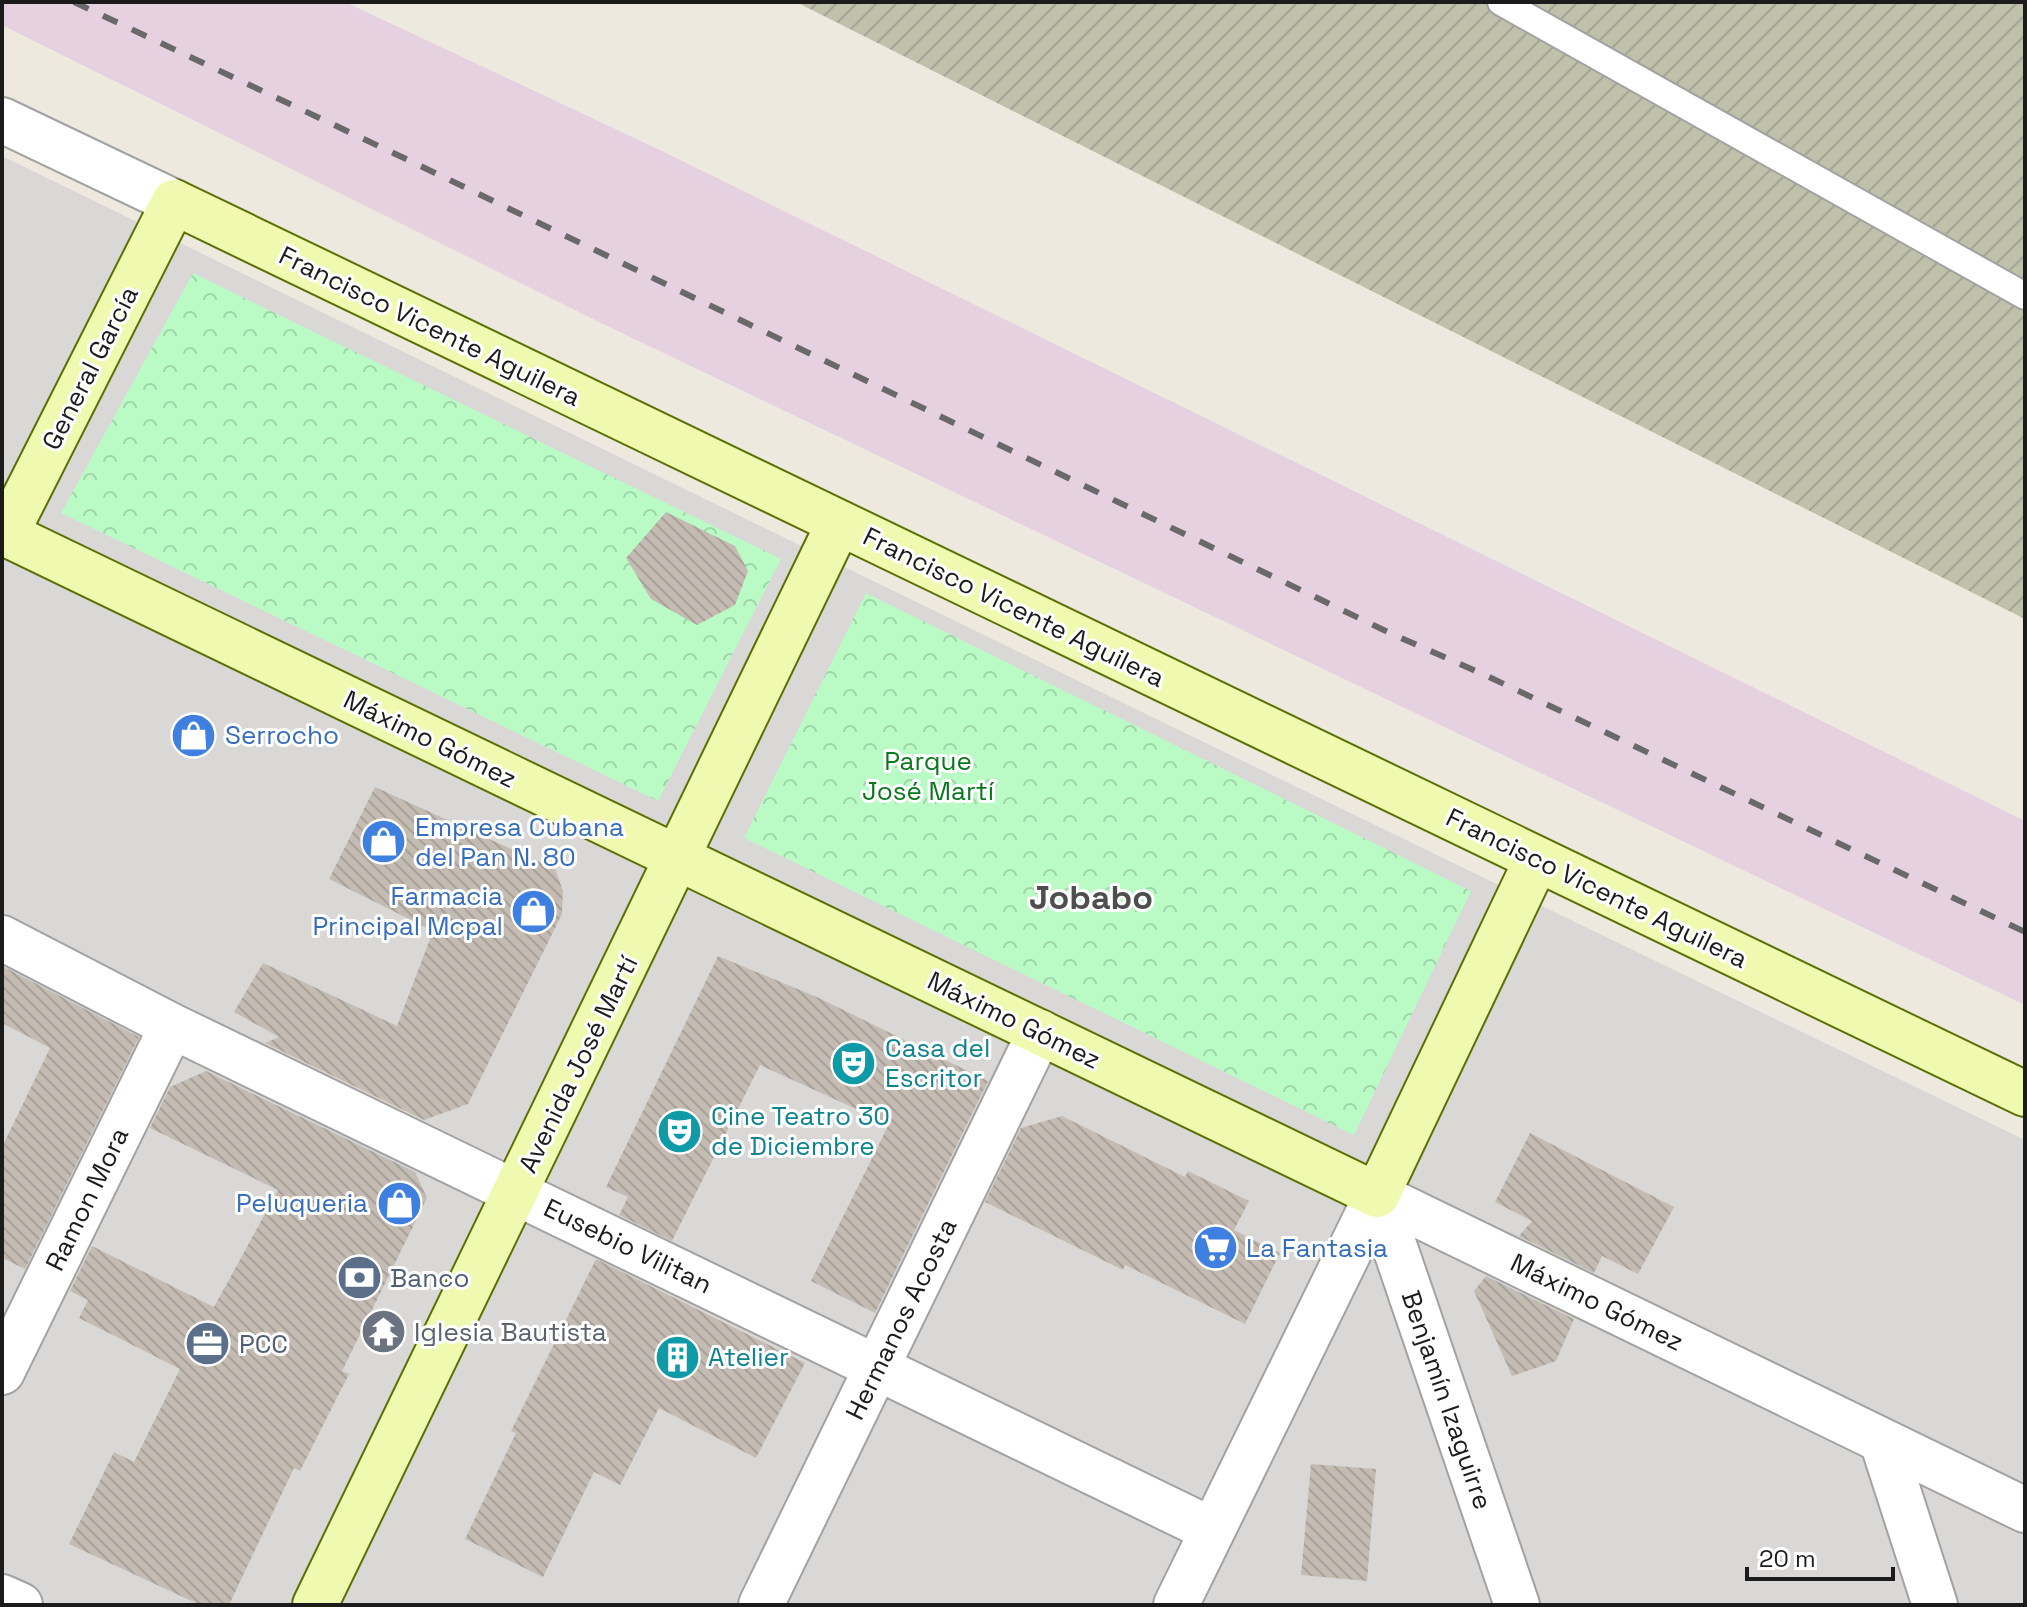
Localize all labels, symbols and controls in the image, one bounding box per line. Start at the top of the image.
street label: Francisco Vicente Aguilera [274,238,586,414]
street label: General García [34,280,146,456]
street label: Francisco Vicente Aguilera [858,519,1170,695]
street label: Máximo Gómez [338,682,522,796]
shop icon: Serrocho [170,711,218,759]
place label: Serrocho [225,718,339,752]
park label: Parque José Martí [862,744,995,808]
street label: Francisco Vicente Aguilera [1441,800,1753,976]
place label: Empresa Cubana del Pan N. 80 [415,810,624,874]
shop icon: Empresa Cubana del Pan N. 80 [360,818,408,866]
district label: Jobabo [1029,876,1153,919]
place label: Farmacia Principal Mcpal [312,879,503,943]
shop icon: Farmacia Principal Mcpal [510,887,558,935]
street label: Avenida José Martí [511,949,646,1178]
street label: Máximo Gómez [922,963,1106,1077]
place label: Casa del Escritor [885,1031,990,1095]
theatre icon: Casa del Escritor [830,1039,878,1087]
place label: Cine Teatro 30 de Diciembre [711,1099,890,1163]
theatre icon: Cine Teatro 30 de Diciembre [656,1107,704,1155]
street label: Ramon Mora [38,1122,136,1276]
shop icon: Peluqueria [375,1179,423,1227]
place label: Peluqueria [236,1186,368,1220]
street label: Eusebio Vilitan [538,1191,718,1301]
street label: Hermanos Acosta [838,1213,964,1425]
supermarket icon: La Fantasia [1191,1224,1239,1272]
place label: La Fantasia [1246,1231,1388,1265]
street label: Máximo Gómez [1505,1245,1689,1359]
bank icon: Banco [335,1254,383,1302]
place label: Banco [390,1261,470,1295]
street label: Benjamín Izaguirre [1394,1286,1500,1514]
temple icon: Iglesia Bautista [359,1308,407,1356]
place label: Iglesia Bautista [414,1315,607,1349]
office icon: PCC [184,1320,232,1368]
place label: PCC [239,1327,288,1361]
building icon: Atelier [653,1333,701,1381]
place label: Atelier [708,1340,789,1374]
scale bar [1747,1531,1893,1581]
text: 20 m [1759,1543,1816,1574]

